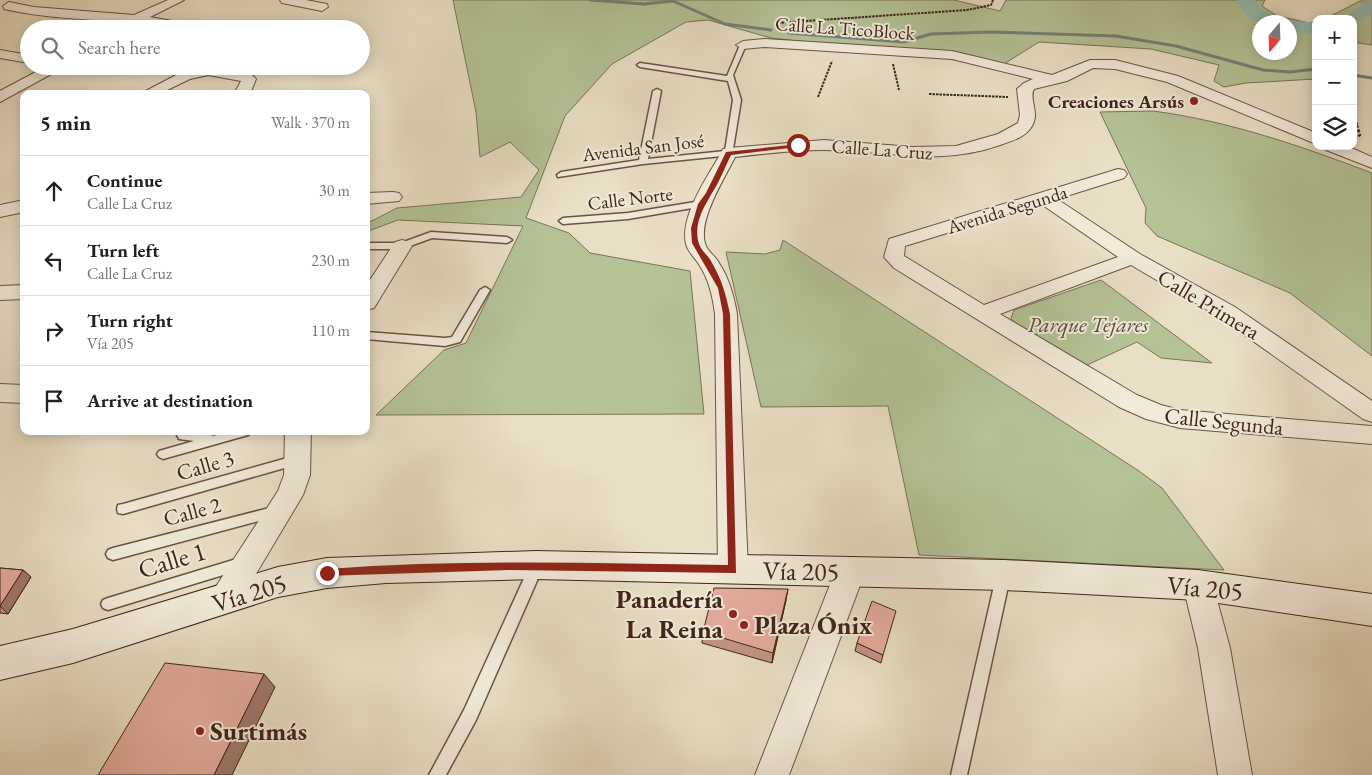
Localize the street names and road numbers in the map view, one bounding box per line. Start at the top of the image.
street label: Calle La TicoBlock [774,11,917,46]
street label: Avenida San José [580,128,705,167]
street label: Calle La Cruz [831,134,934,166]
street label: Avenida Segunda [943,179,1071,240]
street label: Calle Norte [586,181,674,216]
street label: Calle Primera [1152,262,1266,346]
street label: Calle Segunda [1163,401,1285,442]
street label: Calle 3 [173,443,237,487]
street label: Calle 2 [160,490,225,533]
street label: Calle 1 [134,534,210,586]
street label: Vía 205 [763,553,839,589]
street label: Vía 205 [208,566,290,620]
street label: Vía 205 [1165,568,1245,608]

